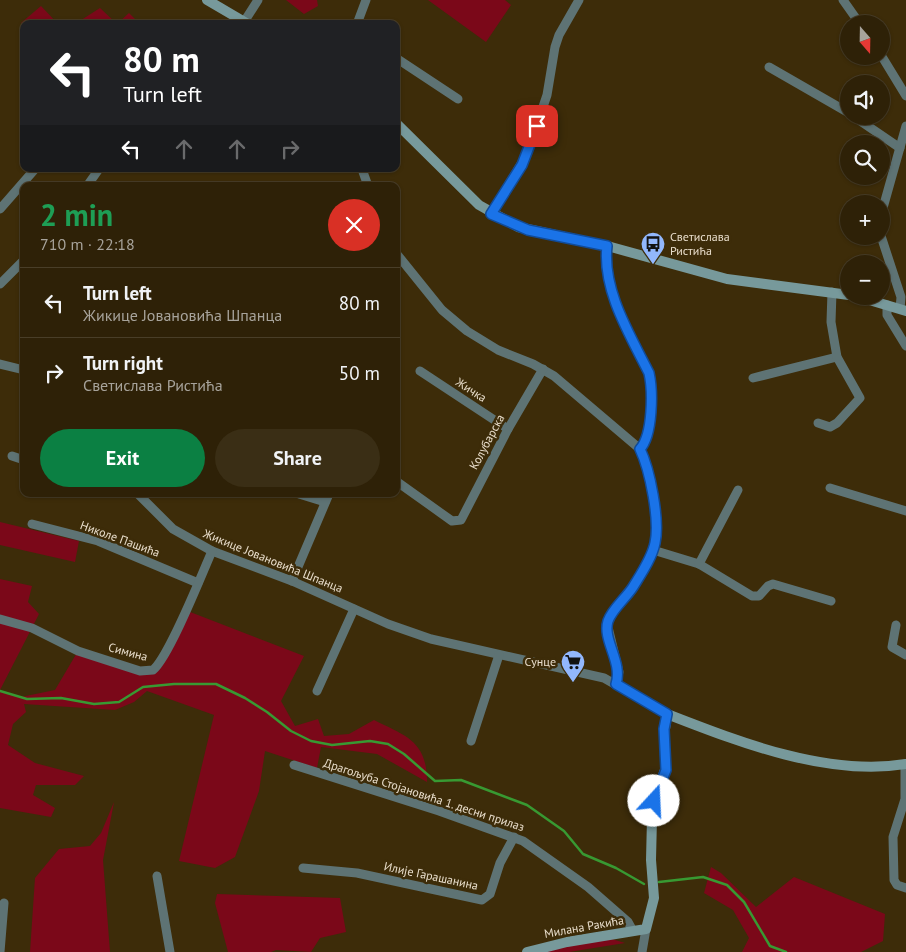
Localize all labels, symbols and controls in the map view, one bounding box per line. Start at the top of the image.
north arrow [840,15,890,65]
map controls [840,15,890,305]
text: 80 m [123,36,200,82]
icon: left [40,40,105,105]
button: sound [840,75,890,125]
text: Turn left [123,80,202,108]
pin [516,105,558,147]
icon: arrive [523,112,551,140]
icon: left [117,135,145,163]
icon: ahead [170,135,198,163]
icon: ahead [223,135,251,163]
icon: right [276,135,304,163]
button: search [840,135,890,185]
text: 2 min [40,195,113,234]
button: + [840,195,890,245]
button: close [328,199,380,251]
place label: Светислава Ристића [670,229,730,258]
bus stop icon: Светислава Ристића [640,231,666,265]
text: 710 m · 22:18 [40,234,135,254]
button: − [840,255,890,305]
text: Turn left [83,281,152,305]
icon: left [40,289,68,317]
text: 80 m [339,291,380,315]
text: Жикице Јовановића Шпанца [83,305,282,325]
text: Turn right [83,351,163,375]
icon: right [40,359,68,387]
text: 50 m [339,361,380,385]
street label: Жичка [452,374,490,405]
text: Светислава Ристића [83,375,223,395]
street label: Колубарска [466,411,507,472]
button: Exit [40,429,205,487]
button: Share [215,429,380,487]
street label: Николе Пашића [78,517,162,560]
street label: Жикице Јовановића Шпанца [200,525,345,595]
street label: Симина [107,639,149,664]
supermarket icon: Сунце [560,649,586,683]
place label: Сунце [524,654,556,669]
street label: Драгољуба Стојановића 1. десни прилаз [322,755,526,834]
position arrow [627,774,679,826]
street label: Илије Гарашанина [383,858,480,893]
street label: Милана Ракића [543,912,625,941]

